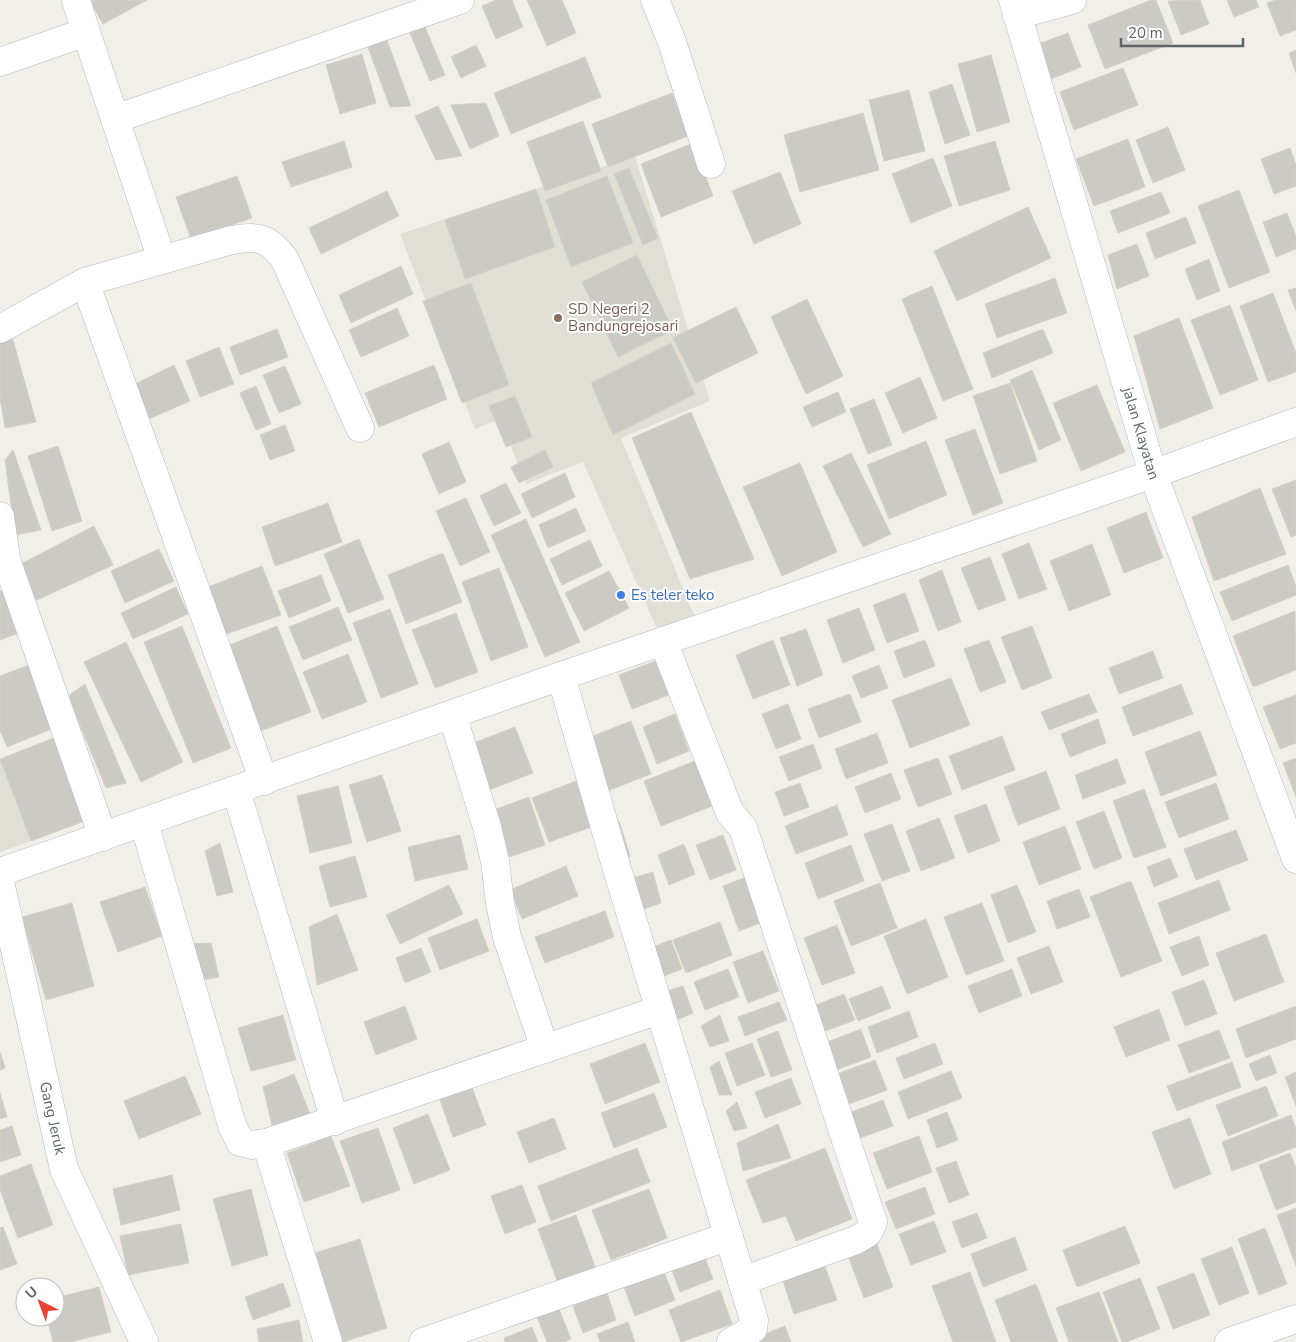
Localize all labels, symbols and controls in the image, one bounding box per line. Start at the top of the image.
scale bar [1121,15,1244,47]
text: 20 m [1128,23,1163,43]
place label: SD Negeri 2 Bandungrejosari [568,299,678,336]
marker: SD Negeri 2 Bandungrejosari [552,312,564,324]
street label: jalan Klayatan [1118,384,1164,483]
place label: Es teler teko [631,585,714,605]
marker: Es teler teko [615,589,627,601]
street label: Gang Jeruk [35,1080,71,1157]
north arrow [15,1277,65,1327]
text: U [21,1282,42,1303]

